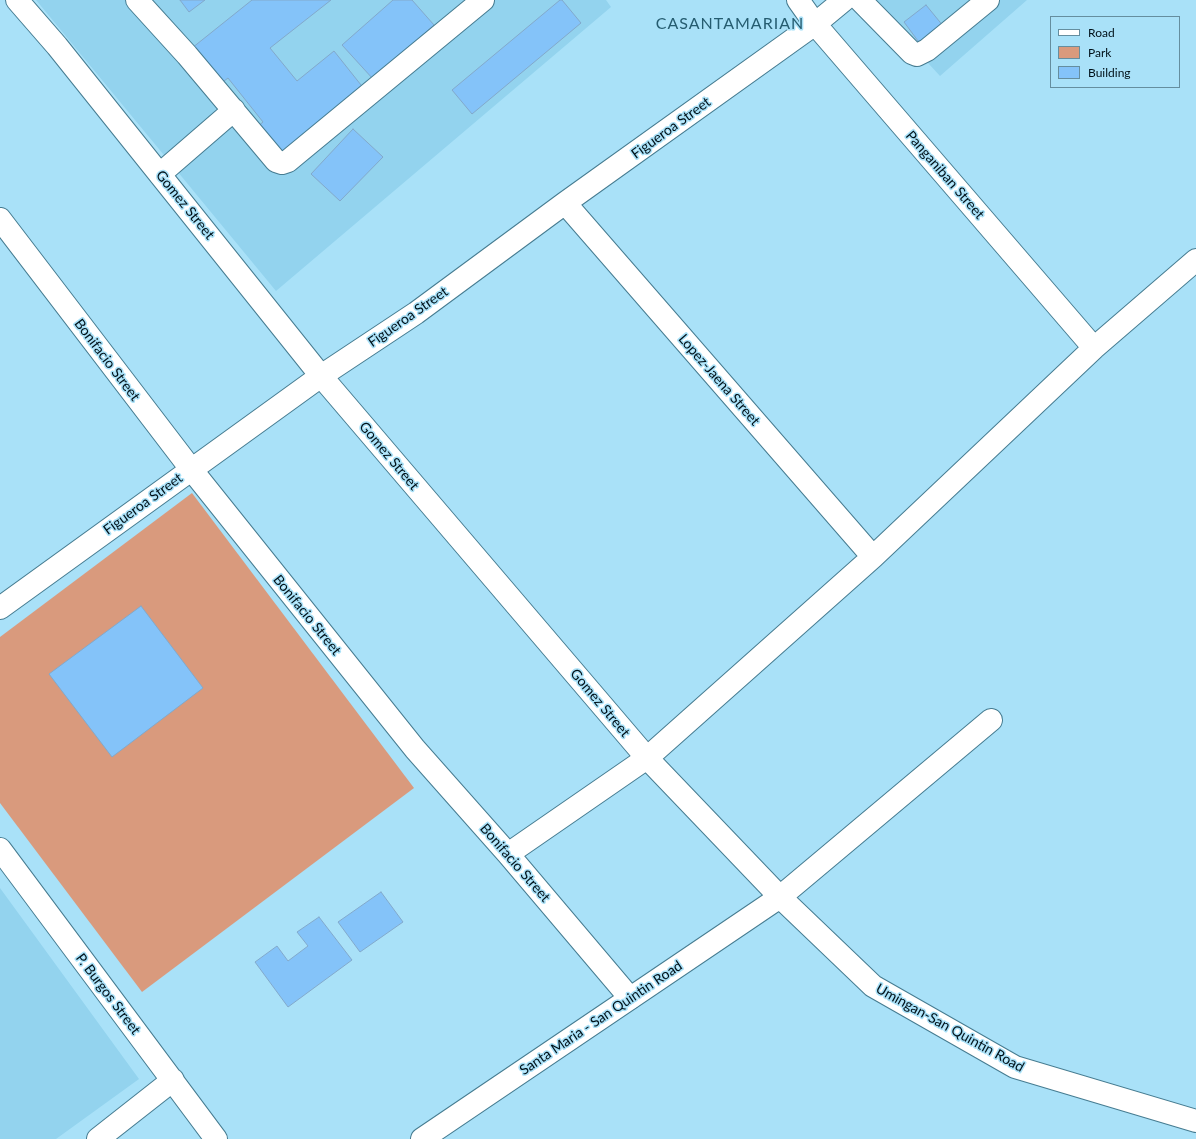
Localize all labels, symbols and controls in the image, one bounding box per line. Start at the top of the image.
district label: CASANTAMARIAN [656,14,804,34]
legend [1050,16,1180,88]
text: Road [1088,25,1115,40]
text: Park [1088,45,1111,60]
text: Building [1088,65,1131,80]
street label: Figueroa Street [628,94,714,162]
street label: Panganiban Street [902,127,988,223]
street label: Gomez Street [152,167,218,243]
street label: Figueroa Street [365,283,451,351]
street label: Bonifacio Street [71,316,143,404]
street label: Lopez-Jaena Street [675,331,763,429]
street label: Gomez Street [356,419,422,493]
street label: Figueroa Street [100,470,186,538]
street label: Bonifacio Street [270,572,344,658]
street label: Gomez Street [567,666,633,740]
street label: Bonifacio Street [476,820,554,906]
street label: P. Burgos Street [72,950,144,1038]
street label: Santa Maria - San Quintin Road [517,957,685,1079]
street label: Umingan-San Quintin Road [873,980,1027,1076]

